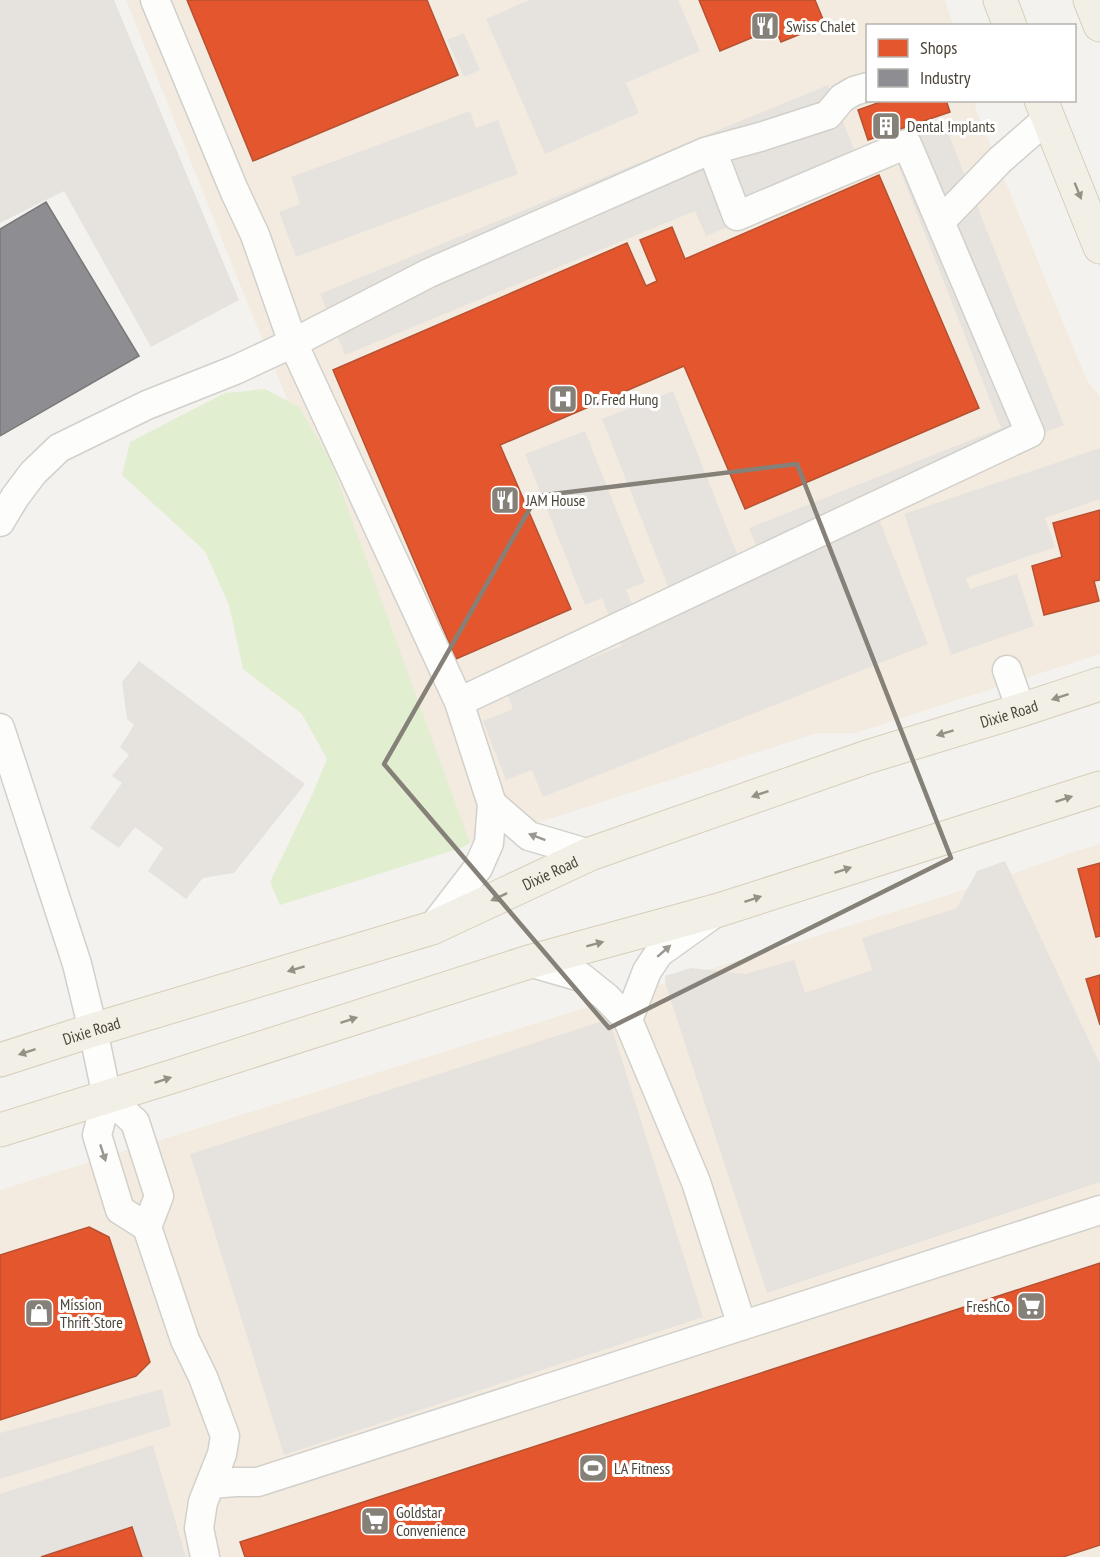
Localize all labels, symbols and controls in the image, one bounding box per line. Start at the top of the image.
restaurant icon: Swiss Chalet [749,10,781,42]
place label: Swiss Chalet [786,16,856,36]
legend [866,24,1076,102]
text: Shops [920,36,957,59]
text: Industry [920,66,971,89]
building icon: Dental !mplants [870,110,902,142]
place label: Dental !mplants [907,116,995,136]
one-way arrow [1073,182,1083,200]
hospital icon: Dr. Fred Hung [547,383,579,415]
place label: Dr. Fred Hung [584,389,659,409]
restaurant icon: JAM House [489,484,521,516]
place label: JAM House [525,490,585,510]
one-way arrow [1051,692,1069,702]
street label: Dixie Road [978,695,1040,732]
one-way arrow [936,729,954,738]
one-way arrow [750,789,768,799]
one-way arrow [1055,794,1073,804]
one-way arrow [527,832,545,842]
street label: Dixie Road [519,851,581,894]
one-way arrow [834,865,852,874]
one-way arrow [491,892,508,901]
one-way arrow [744,894,762,903]
one-way arrow [587,939,605,948]
one-way arrow [656,944,672,957]
one-way arrow [287,965,305,974]
street label: Dixie Road [60,1012,123,1049]
one-way arrow [340,1015,358,1024]
one-way arrow [18,1048,36,1057]
one-way arrow [154,1074,172,1084]
one-way arrow [98,1144,108,1162]
supermarket icon: FreshCo [1015,1290,1047,1322]
place label: Mission Thrift Store [60,1294,123,1332]
place label: FreshCo [966,1296,1010,1316]
shop icon: Mission Thrift Store [23,1297,55,1329]
sports icon: LA Fitness [577,1452,609,1484]
place label: LA Fitness [614,1458,670,1478]
place label: Goldstar Convenience [396,1502,466,1540]
supermarket icon: Goldstar Convenience [359,1505,391,1537]

